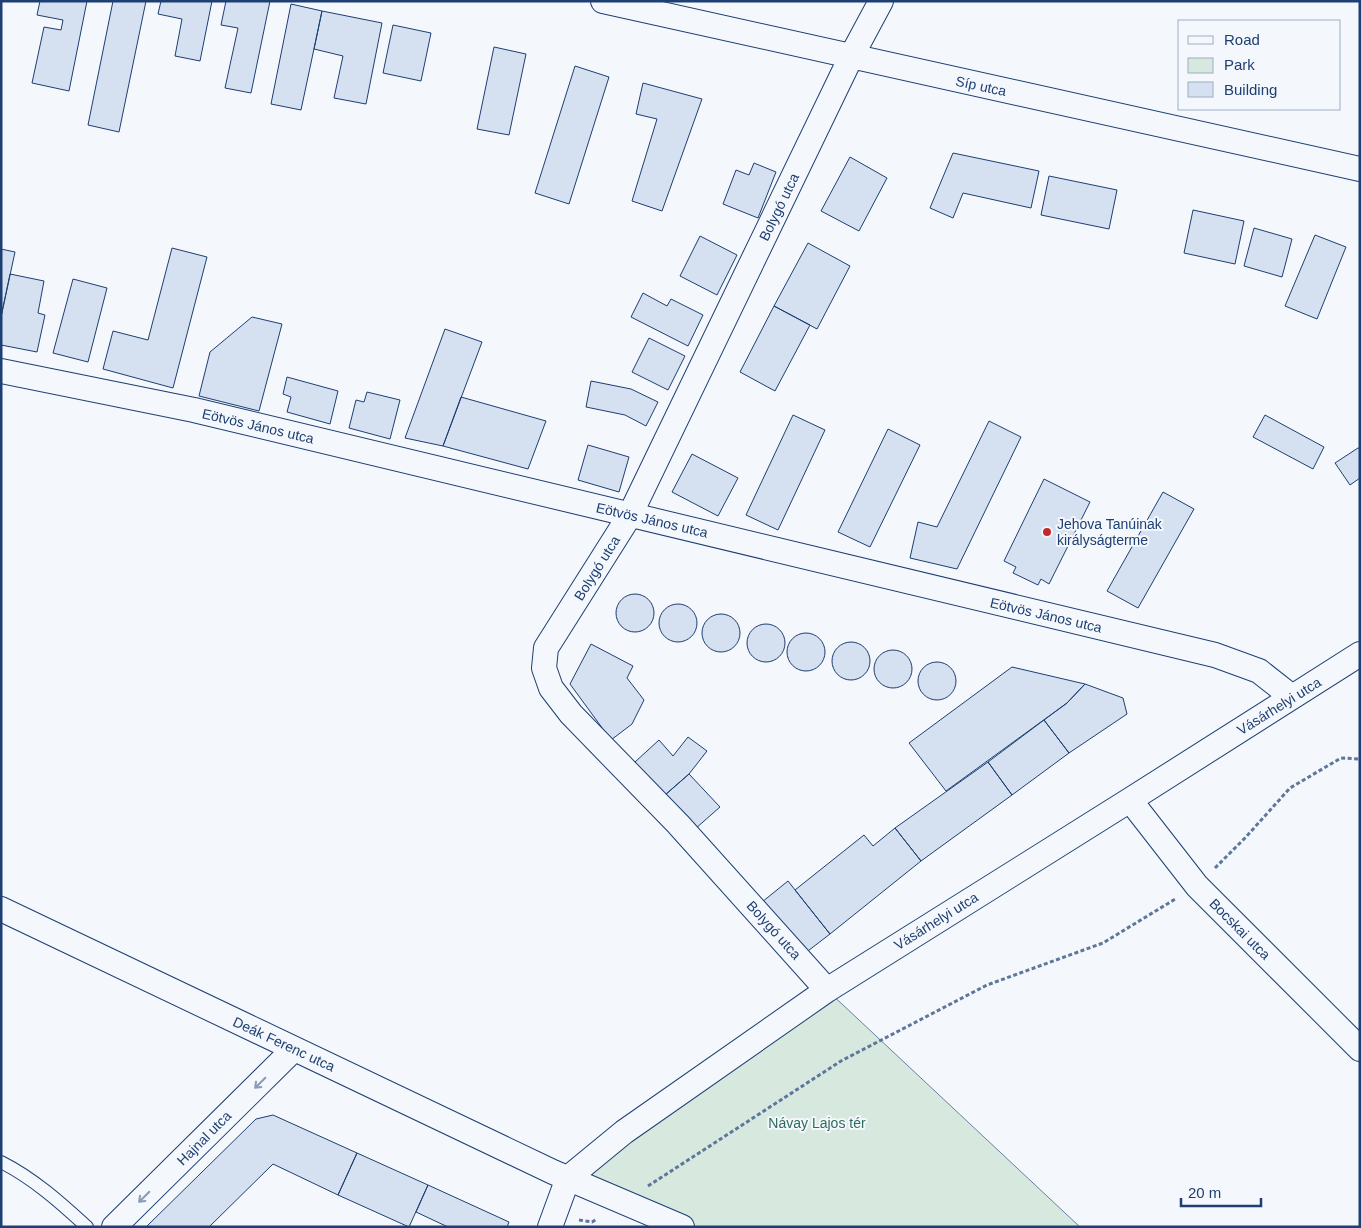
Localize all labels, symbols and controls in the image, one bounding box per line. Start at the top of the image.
legend [1178,20,1341,110]
text: Road [1224,31,1260,48]
text: Park [1224,56,1255,73]
street label: Síp utca [954,73,1008,99]
text: Building [1224,81,1277,98]
street label: Bolygó utca [756,170,802,243]
street label: Eötvös János utca [200,405,316,447]
street label: Eötvös János utca [594,499,710,541]
place label: Jehova Tanúinak királyságterme [1057,516,1163,548]
marker: Jehova Tanúinak királyságterme [1041,526,1053,538]
street label: Bolygó utca [571,533,623,603]
street label: Eötvös János utca [988,594,1104,636]
street label: Vásárhelyi utca [1234,674,1324,738]
street label: Vásárhelyi utca [891,889,981,953]
street label: Bocskai utca [1206,895,1274,963]
street label: Bolygó utca [744,897,805,963]
street label: Deák Ferenc utca [231,1013,338,1075]
one-way arrow [253,1077,266,1089]
street label: Hajnal utca [174,1107,235,1168]
park label: Návay Lajos tér [768,1115,866,1131]
scale bar [1181,1176,1261,1208]
text: 20 m [1188,1184,1221,1201]
one-way arrow [138,1191,150,1203]

